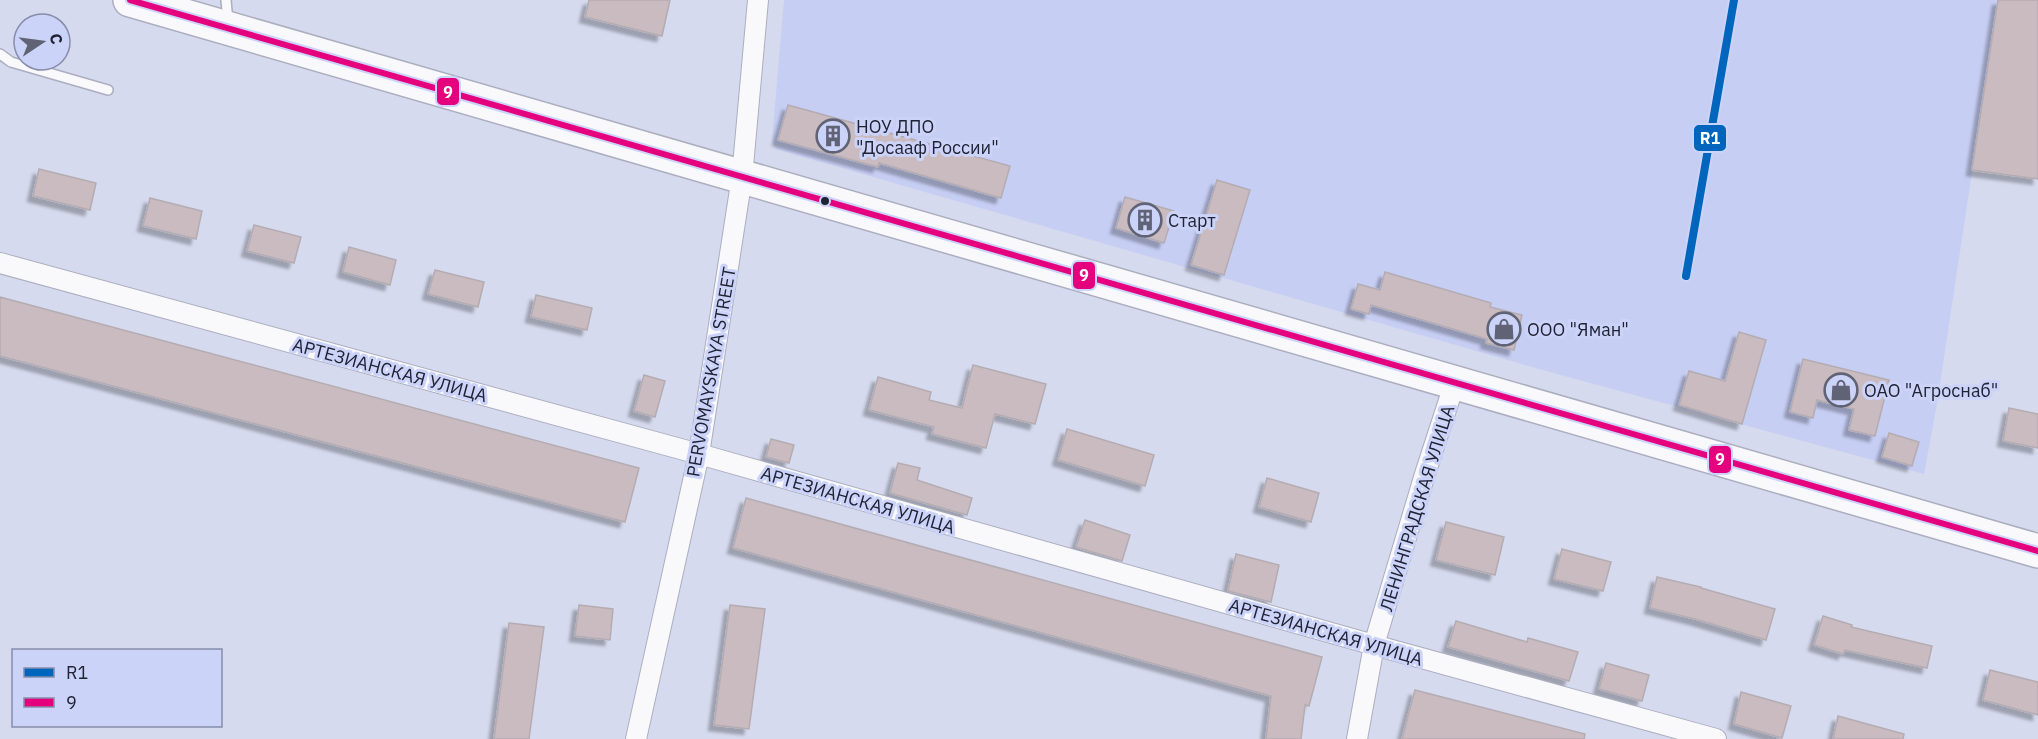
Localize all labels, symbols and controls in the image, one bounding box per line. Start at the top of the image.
north arrow [12,12,72,72]
text: С [46,31,68,46]
line badge: 9 [436,77,460,106]
text: 9 [443,82,453,102]
place label: НОУ ДПО "Досааф России" [856,115,999,159]
building icon: НОУ ДПО "Досааф России" [815,118,851,154]
line badge: R1 [1693,124,1727,152]
text: R1 [1700,128,1721,148]
unlabelled marker [819,195,831,207]
building icon: Старт [1127,202,1163,238]
place label: Старт [1168,209,1216,232]
line badge: 9 [1072,261,1096,290]
street label: PERVOMAYSKAYA STREET [681,265,741,479]
text: 9 [1079,265,1089,285]
shop icon: ООО "Яман" [1486,311,1522,347]
place label: ООО "Яман" [1527,318,1629,341]
street label: АРТЕЗИАНСКАЯ УЛИЦА [290,333,490,407]
shop icon: ОАО "Агроснаб" [1823,372,1859,408]
place label: ОАО "Агроснаб" [1864,379,1998,402]
street label: ЛЕНИНГРАДСКАЯ УЛИЦА [1375,402,1459,614]
line badge: 9 [1708,445,1732,474]
text: 9 [1715,449,1725,469]
street label: АРТЕЗИАНСКАЯ УЛИЦА [758,461,958,539]
street label: АРТЕЗИАНСКАЯ УЛИЦА [1226,593,1426,671]
legend [12,649,222,727]
text: R1 [66,661,88,684]
text: 9 [66,691,77,714]

